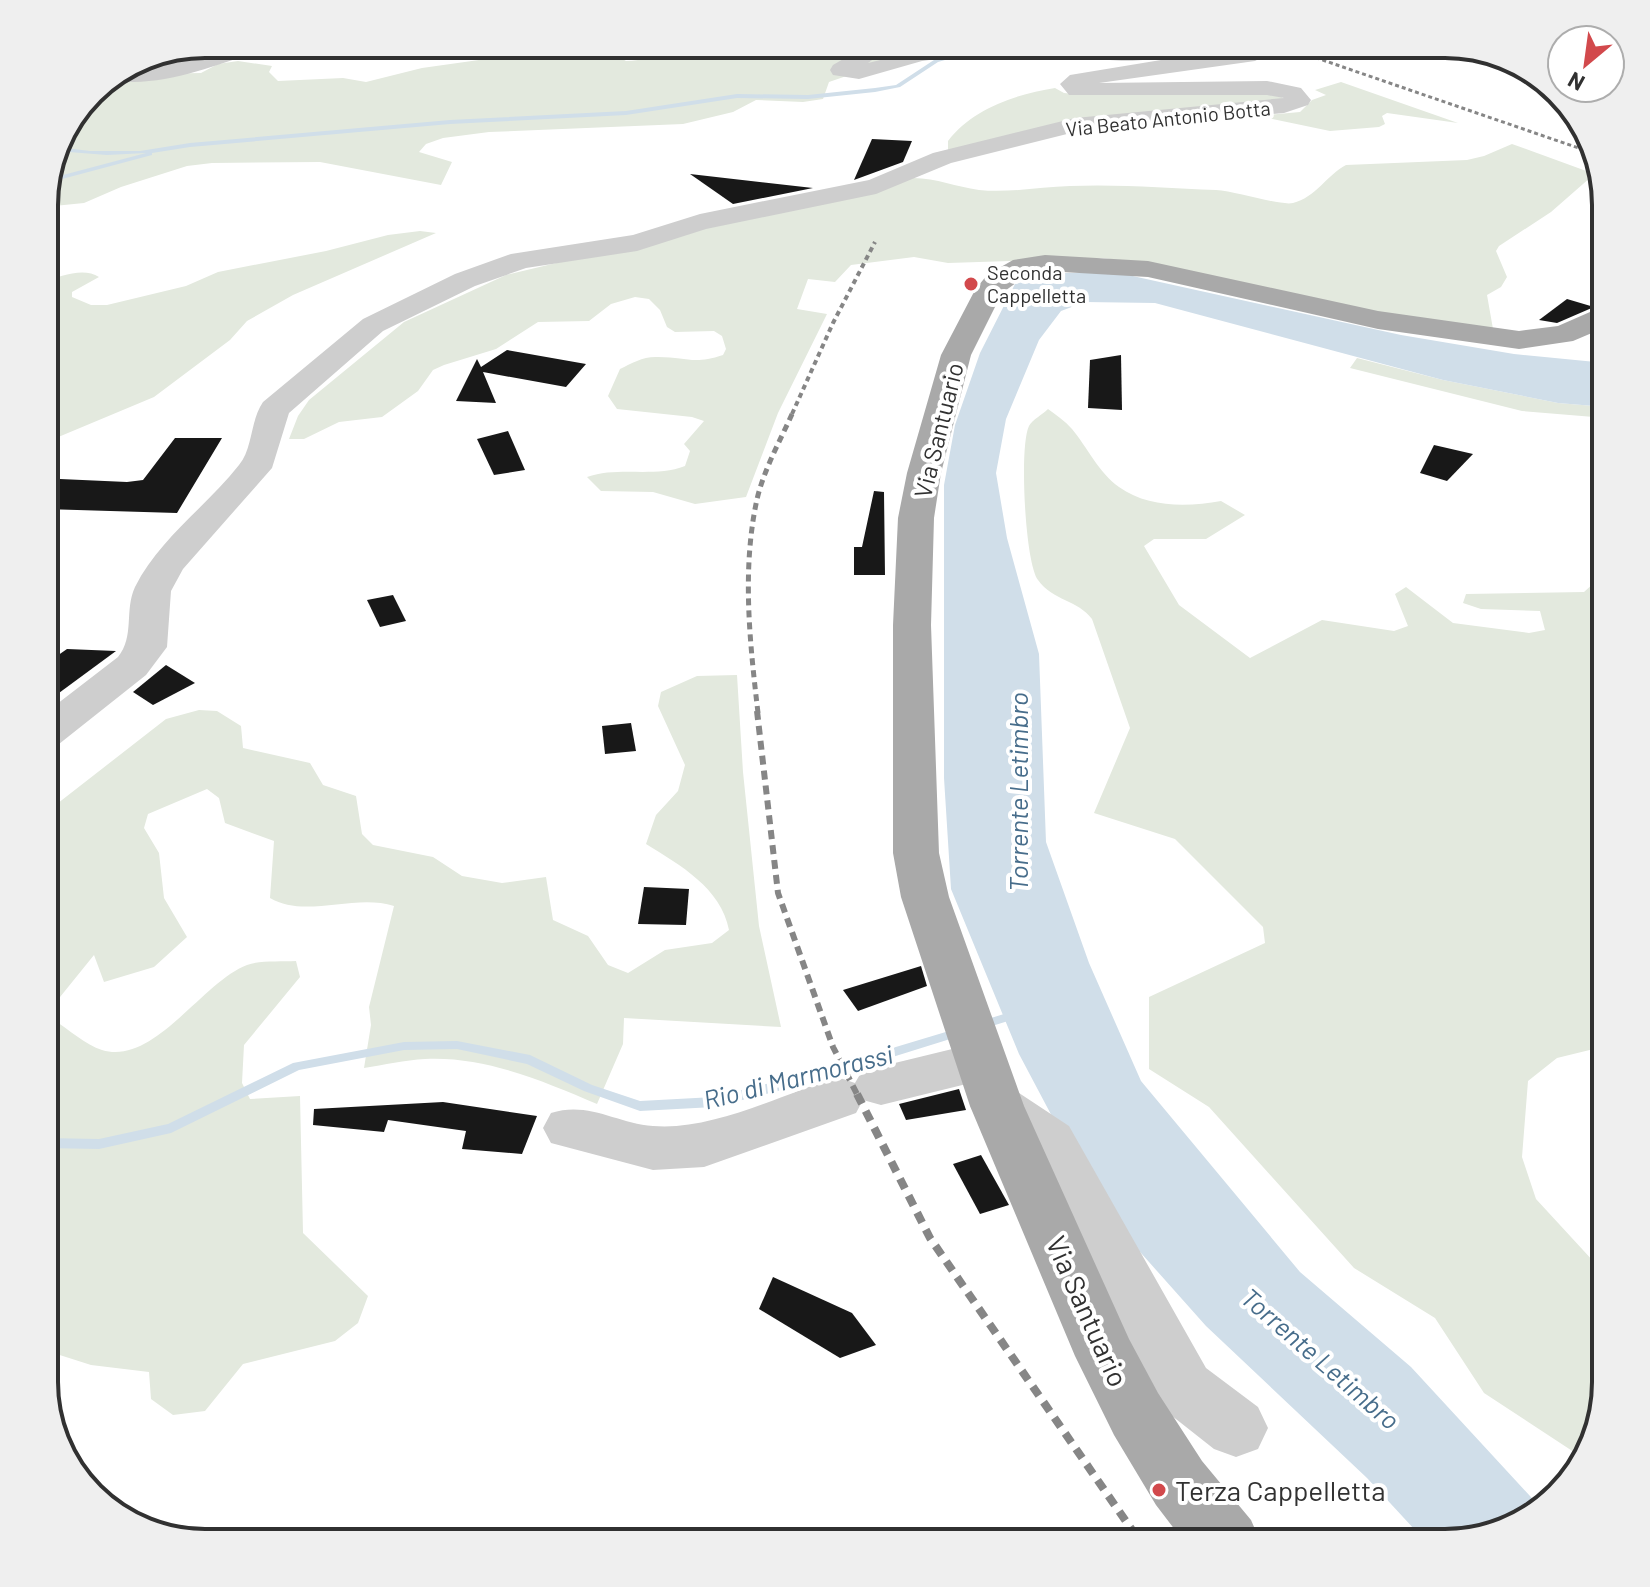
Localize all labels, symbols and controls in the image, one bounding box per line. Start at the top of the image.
north arrow [1546,24,1626,104]
text: N [1563,67,1589,97]
street label: Via Beato Antonio Botta [1064,95,1272,141]
place label: Seconda Cappelletta [987,260,1086,307]
marker: Seconda Cappelletta [962,275,980,293]
street label: Via Santuario [907,359,969,501]
water label: Torrente Letimbro [1002,692,1033,892]
water label: Rio di Marmorassi [700,1037,897,1115]
street label: Via Santuario [1040,1230,1136,1392]
water label: Torrente Letimbro [1236,1281,1406,1435]
place label: Terza Cappelletta [1175,1473,1386,1507]
marker: Terza Cappelletta [1150,1481,1168,1499]

